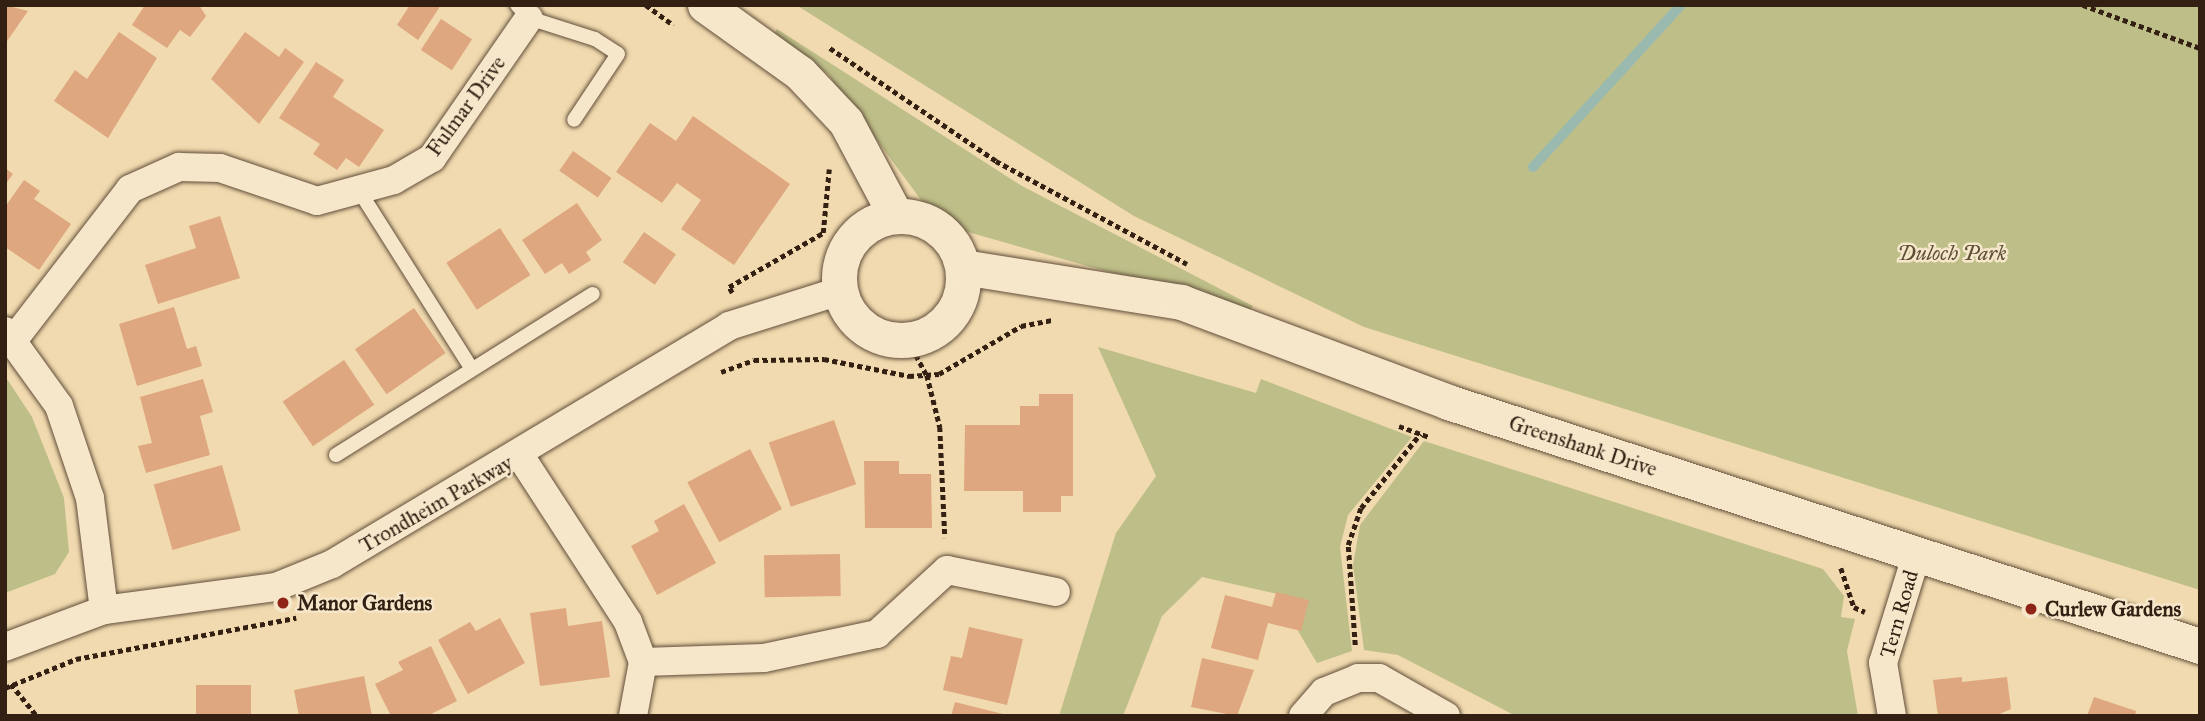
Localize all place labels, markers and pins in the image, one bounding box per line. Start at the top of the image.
place label: Manor Gardens [297,590,432,616]
marker: Manor Gardens [275,595,291,611]
place label: Curlew Gardens [2045,596,2181,622]
marker: Curlew Gardens [2023,601,2039,617]

